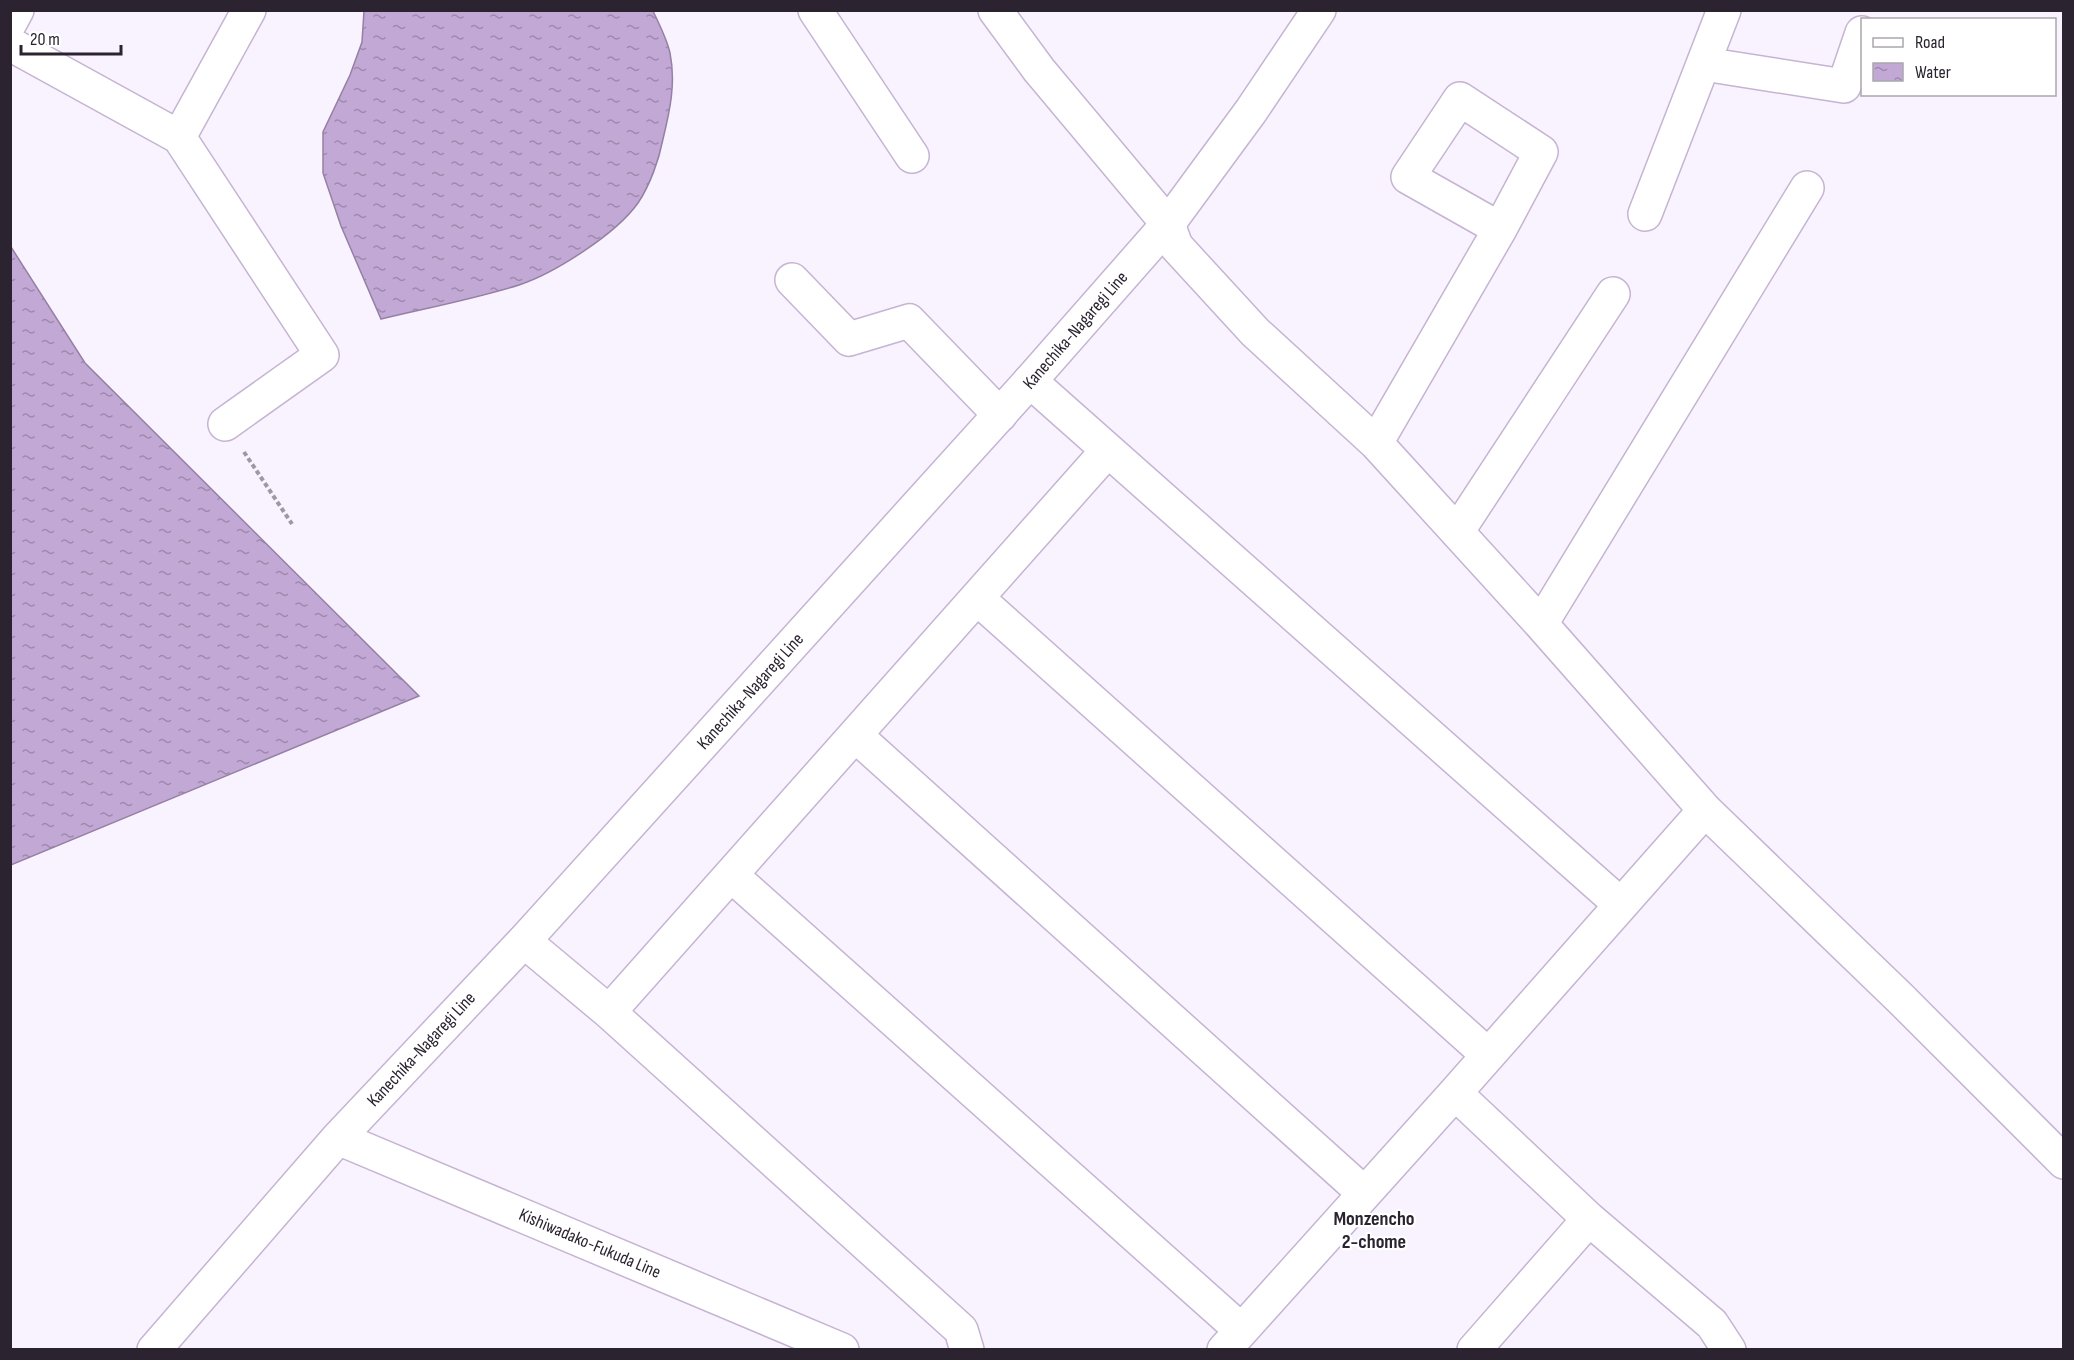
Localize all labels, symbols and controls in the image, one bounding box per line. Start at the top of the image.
scale bar [21,18,122,56]
legend [1861,18,2056,96]
text: 20 m [30,29,60,50]
text: Road [1915,32,1945,53]
text: Water [1915,62,1951,83]
street label: Kanechika-Nagaregi Line [1019,267,1132,393]
street label: Kanechika-Nagaregi Line [693,629,808,754]
street label: Kanechika-Nagaregi Line [363,988,480,1111]
street label: Kishiwadako-Fukuda Line [516,1204,664,1283]
district label: Monzencho 2-chome [1333,1207,1415,1254]

